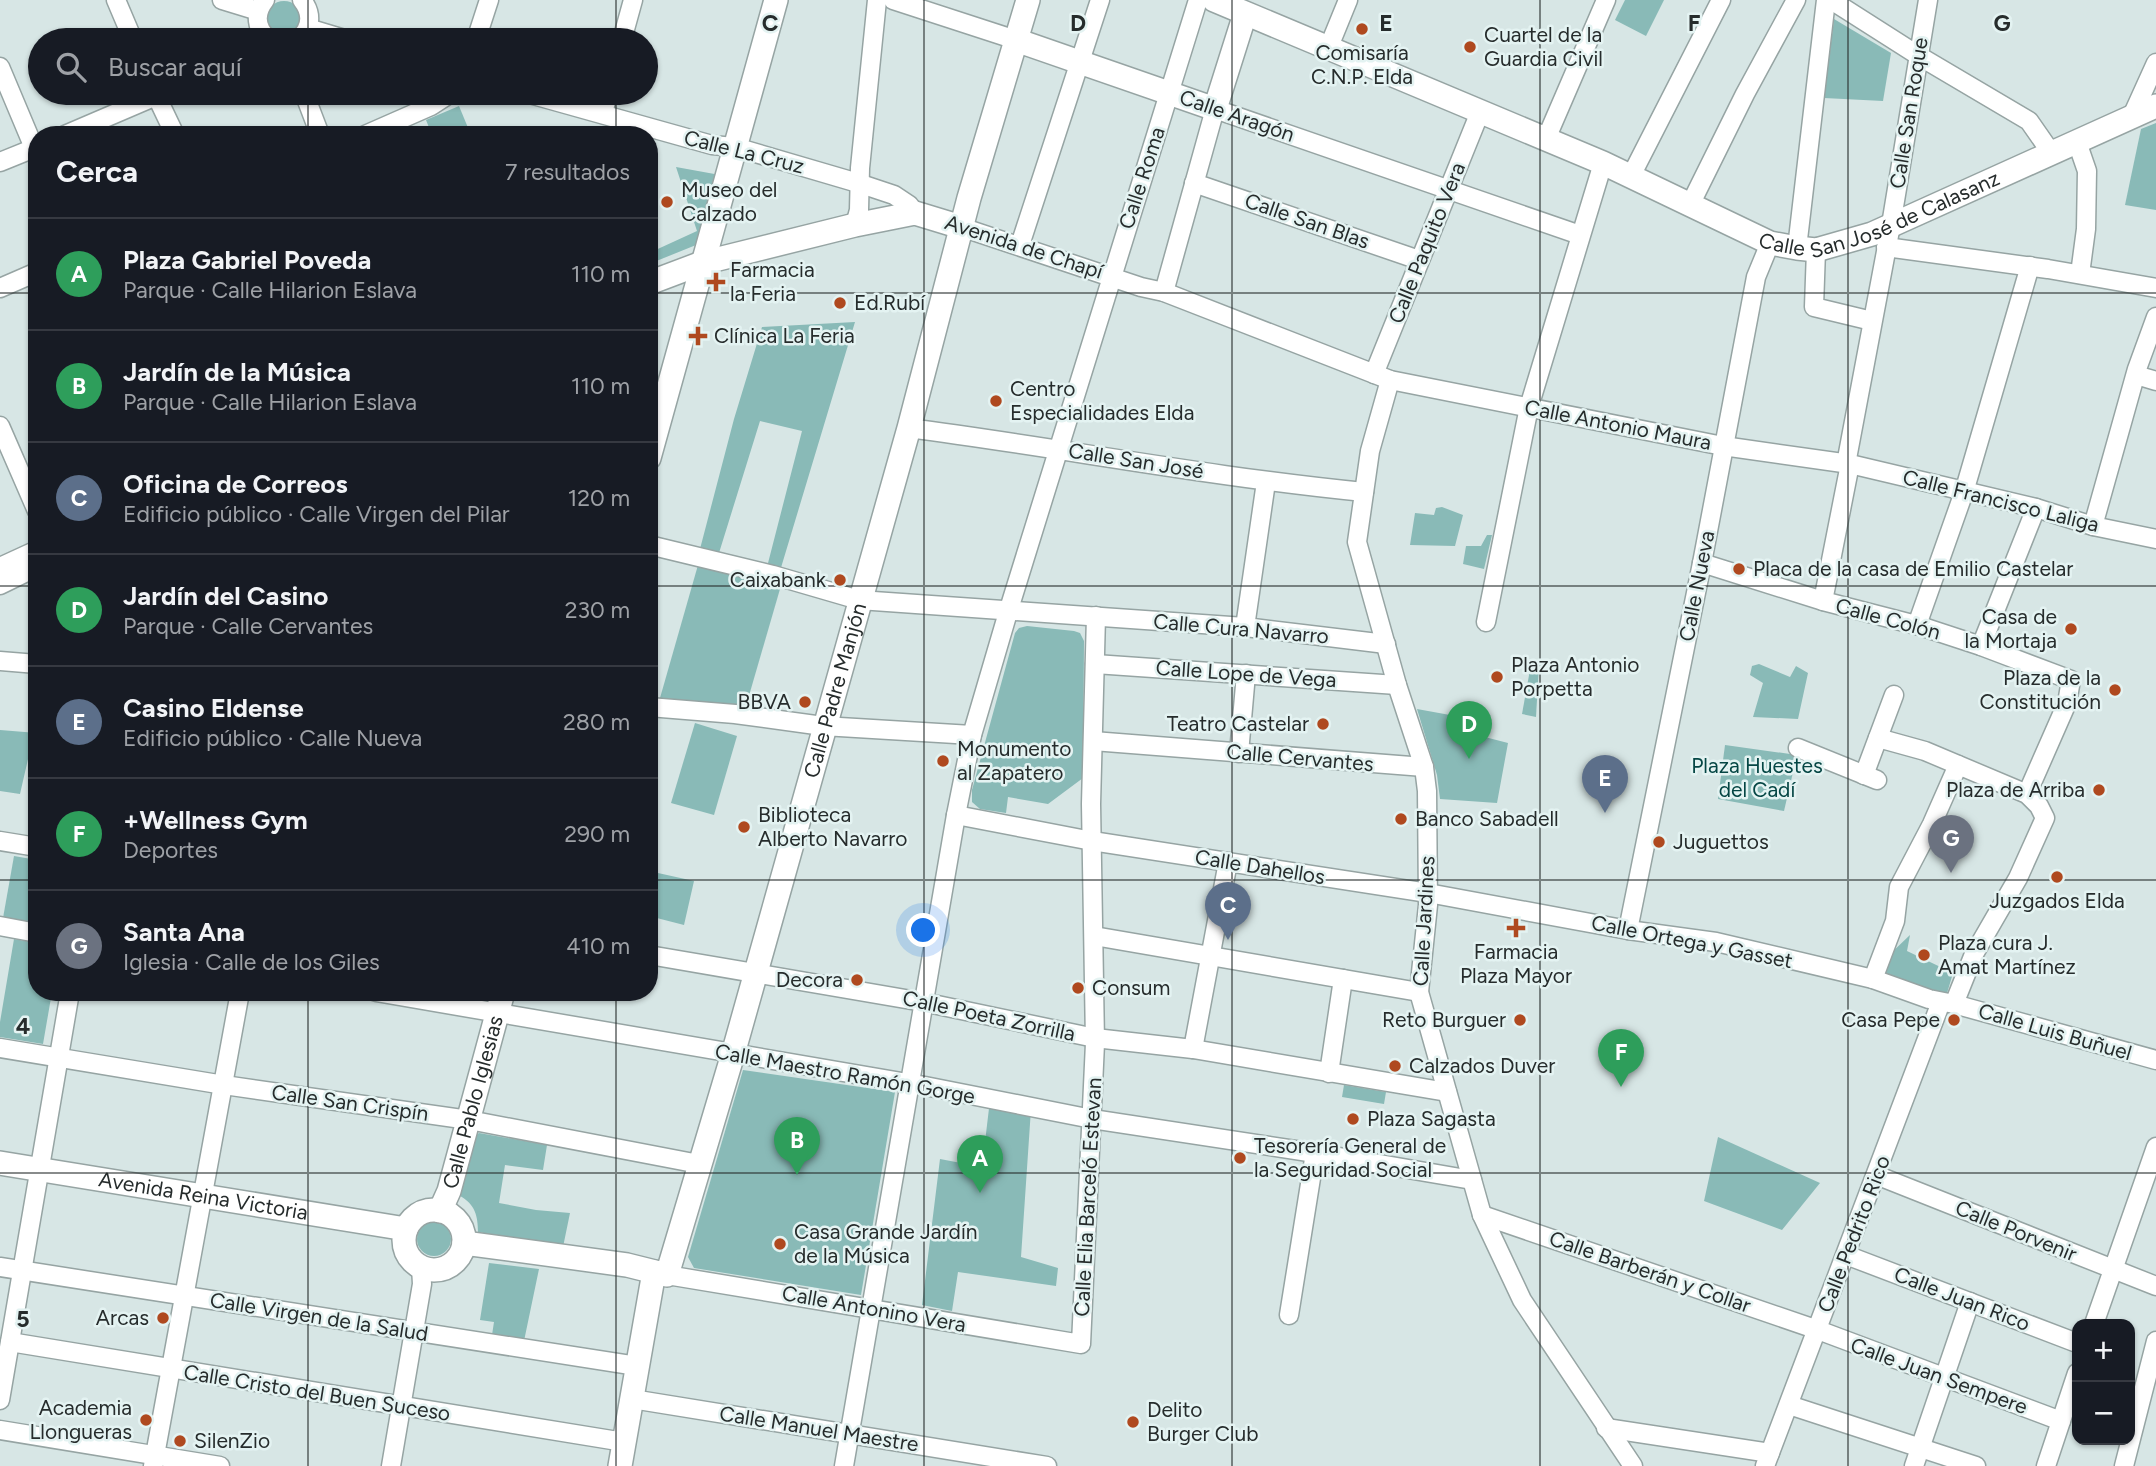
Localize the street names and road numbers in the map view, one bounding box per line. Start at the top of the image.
street label: Calle San Roque [1884,35,1933,190]
street label: Calle Aragón [1176,84,1298,147]
street label: Calle Roma [1113,124,1170,232]
street label: Calle La Cruz [681,125,807,179]
street label: Calle Paquito Vera [1383,159,1470,327]
street label: Calle San José de Calasanz [1755,165,2003,263]
street label: Calle San Blas [1242,188,1373,254]
street label: Avenida de Chapí [942,209,1107,284]
street label: Calle Antonio Maura [1523,394,1714,455]
street label: Calle San José [1067,437,1205,484]
street label: Calle Francisco Laliga [1900,464,2102,537]
street label: Calle Nueva [1674,528,1719,643]
street label: Calle Colón [1833,593,1943,645]
street label: Calle Padre Manjón [798,600,871,780]
street label: Calle Cura Navarro [1152,608,1330,649]
street label: Calle Lope de Vega [1155,655,1337,692]
street label: Calle Cervantes [1225,739,1375,776]
street label: Calle Dahellos [1193,844,1327,889]
street label: Calle Jardines [1408,855,1439,987]
street label: Calle Ortega y Gasset [1589,910,1795,973]
street label: Calle Poeta Zorrilla [901,985,1078,1046]
street label: Calle Luis Buñuel [1976,998,2135,1065]
street label: Calle Pablo Iglesias [437,1013,508,1191]
street label: Calle Maestro Ramón Gorge [713,1038,977,1109]
street label: Calle Elia Barceló Estevan [1069,1077,1106,1317]
street label: Calle San Crispín [270,1079,430,1126]
street label: Calle Pedrito Rico [1812,1152,1895,1316]
street label: Avenida Reina Victoria [97,1166,310,1225]
street label: Calle Porvenir [1952,1195,2081,1266]
street label: Calle Barberán y Collar [1546,1225,1754,1318]
street label: Calle Juan Rico [1891,1261,2034,1336]
street label: Calle Antonino Vera [780,1280,968,1337]
street label: Calle Virgen de la Salud [208,1287,430,1346]
street label: Calle Juan Sempere [1847,1332,2031,1419]
street label: Calle Cristo del Buen Suceso [182,1359,452,1426]
street label: Calle Manuel Maestre [718,1400,920,1457]

